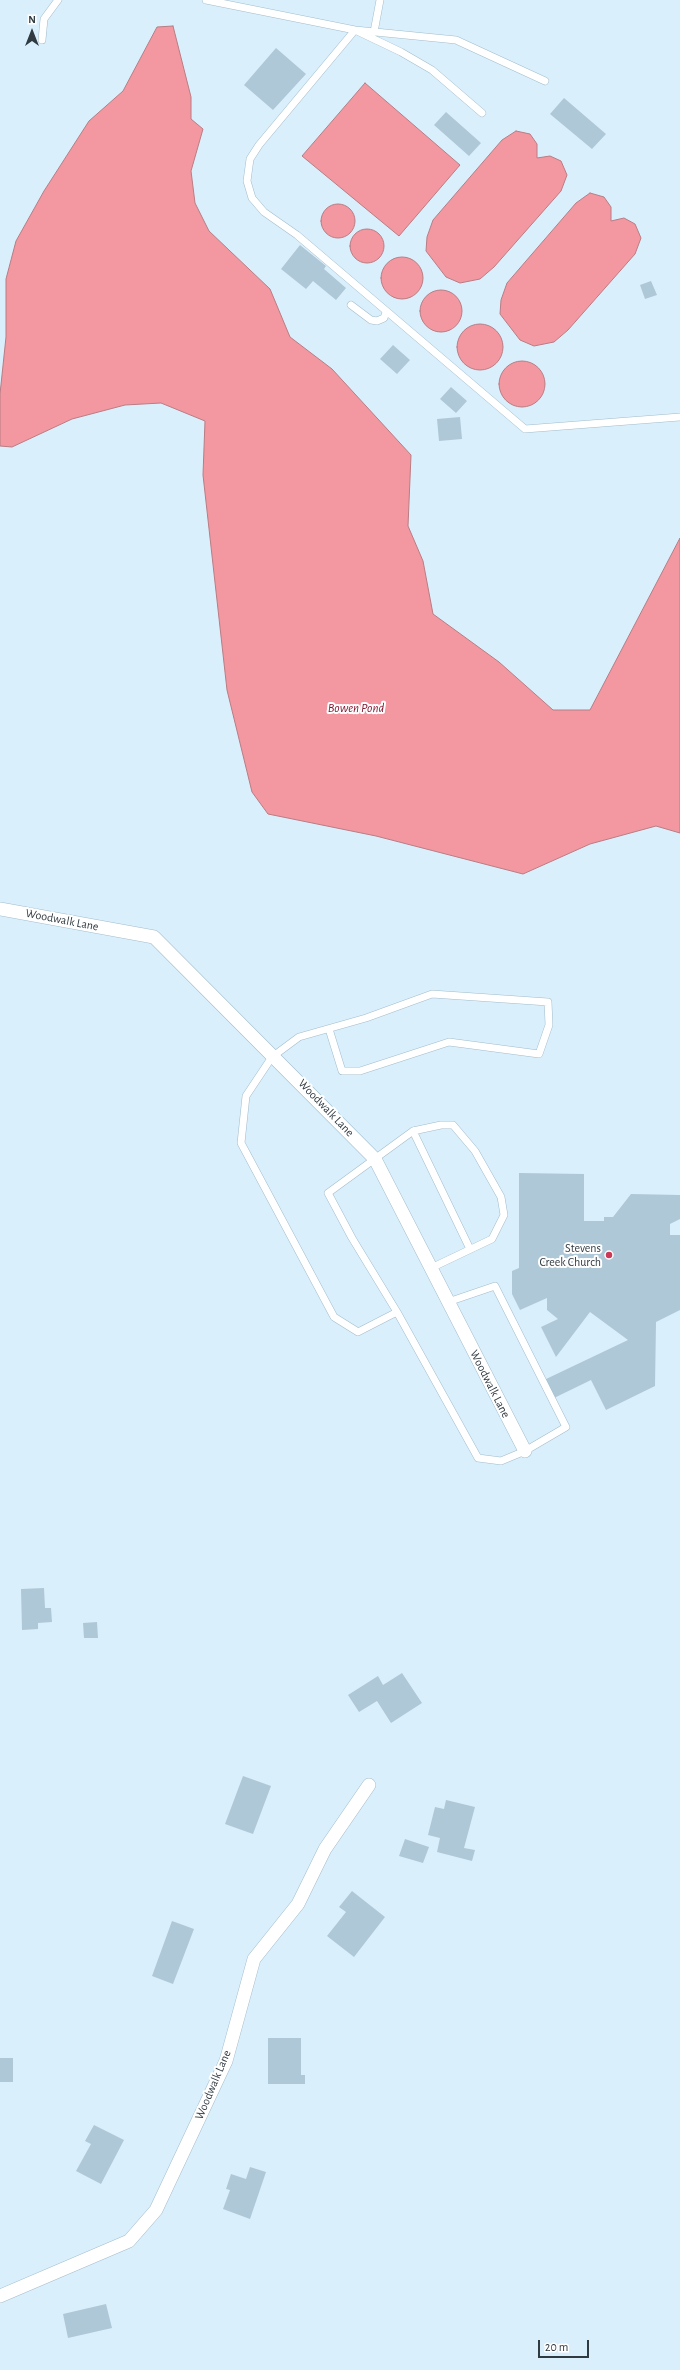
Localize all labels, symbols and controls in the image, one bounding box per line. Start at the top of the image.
north arrow [12,12,52,52]
text: N [28,14,36,25]
water label: Bowen Pond [328,700,384,716]
street label: Woodwalk Lane [24,906,100,934]
street label: Woodwalk Lane [295,1076,357,1140]
place label: Stevens Creek Church [539,1241,601,1269]
marker: Stevens Creek Church [604,1250,614,1260]
street label: Woodwalk Lane [467,1348,513,1420]
street label: Woodwalk Lane [192,2048,234,2122]
scale bar [540,2332,591,2358]
text: 20 m [545,2341,568,2353]

